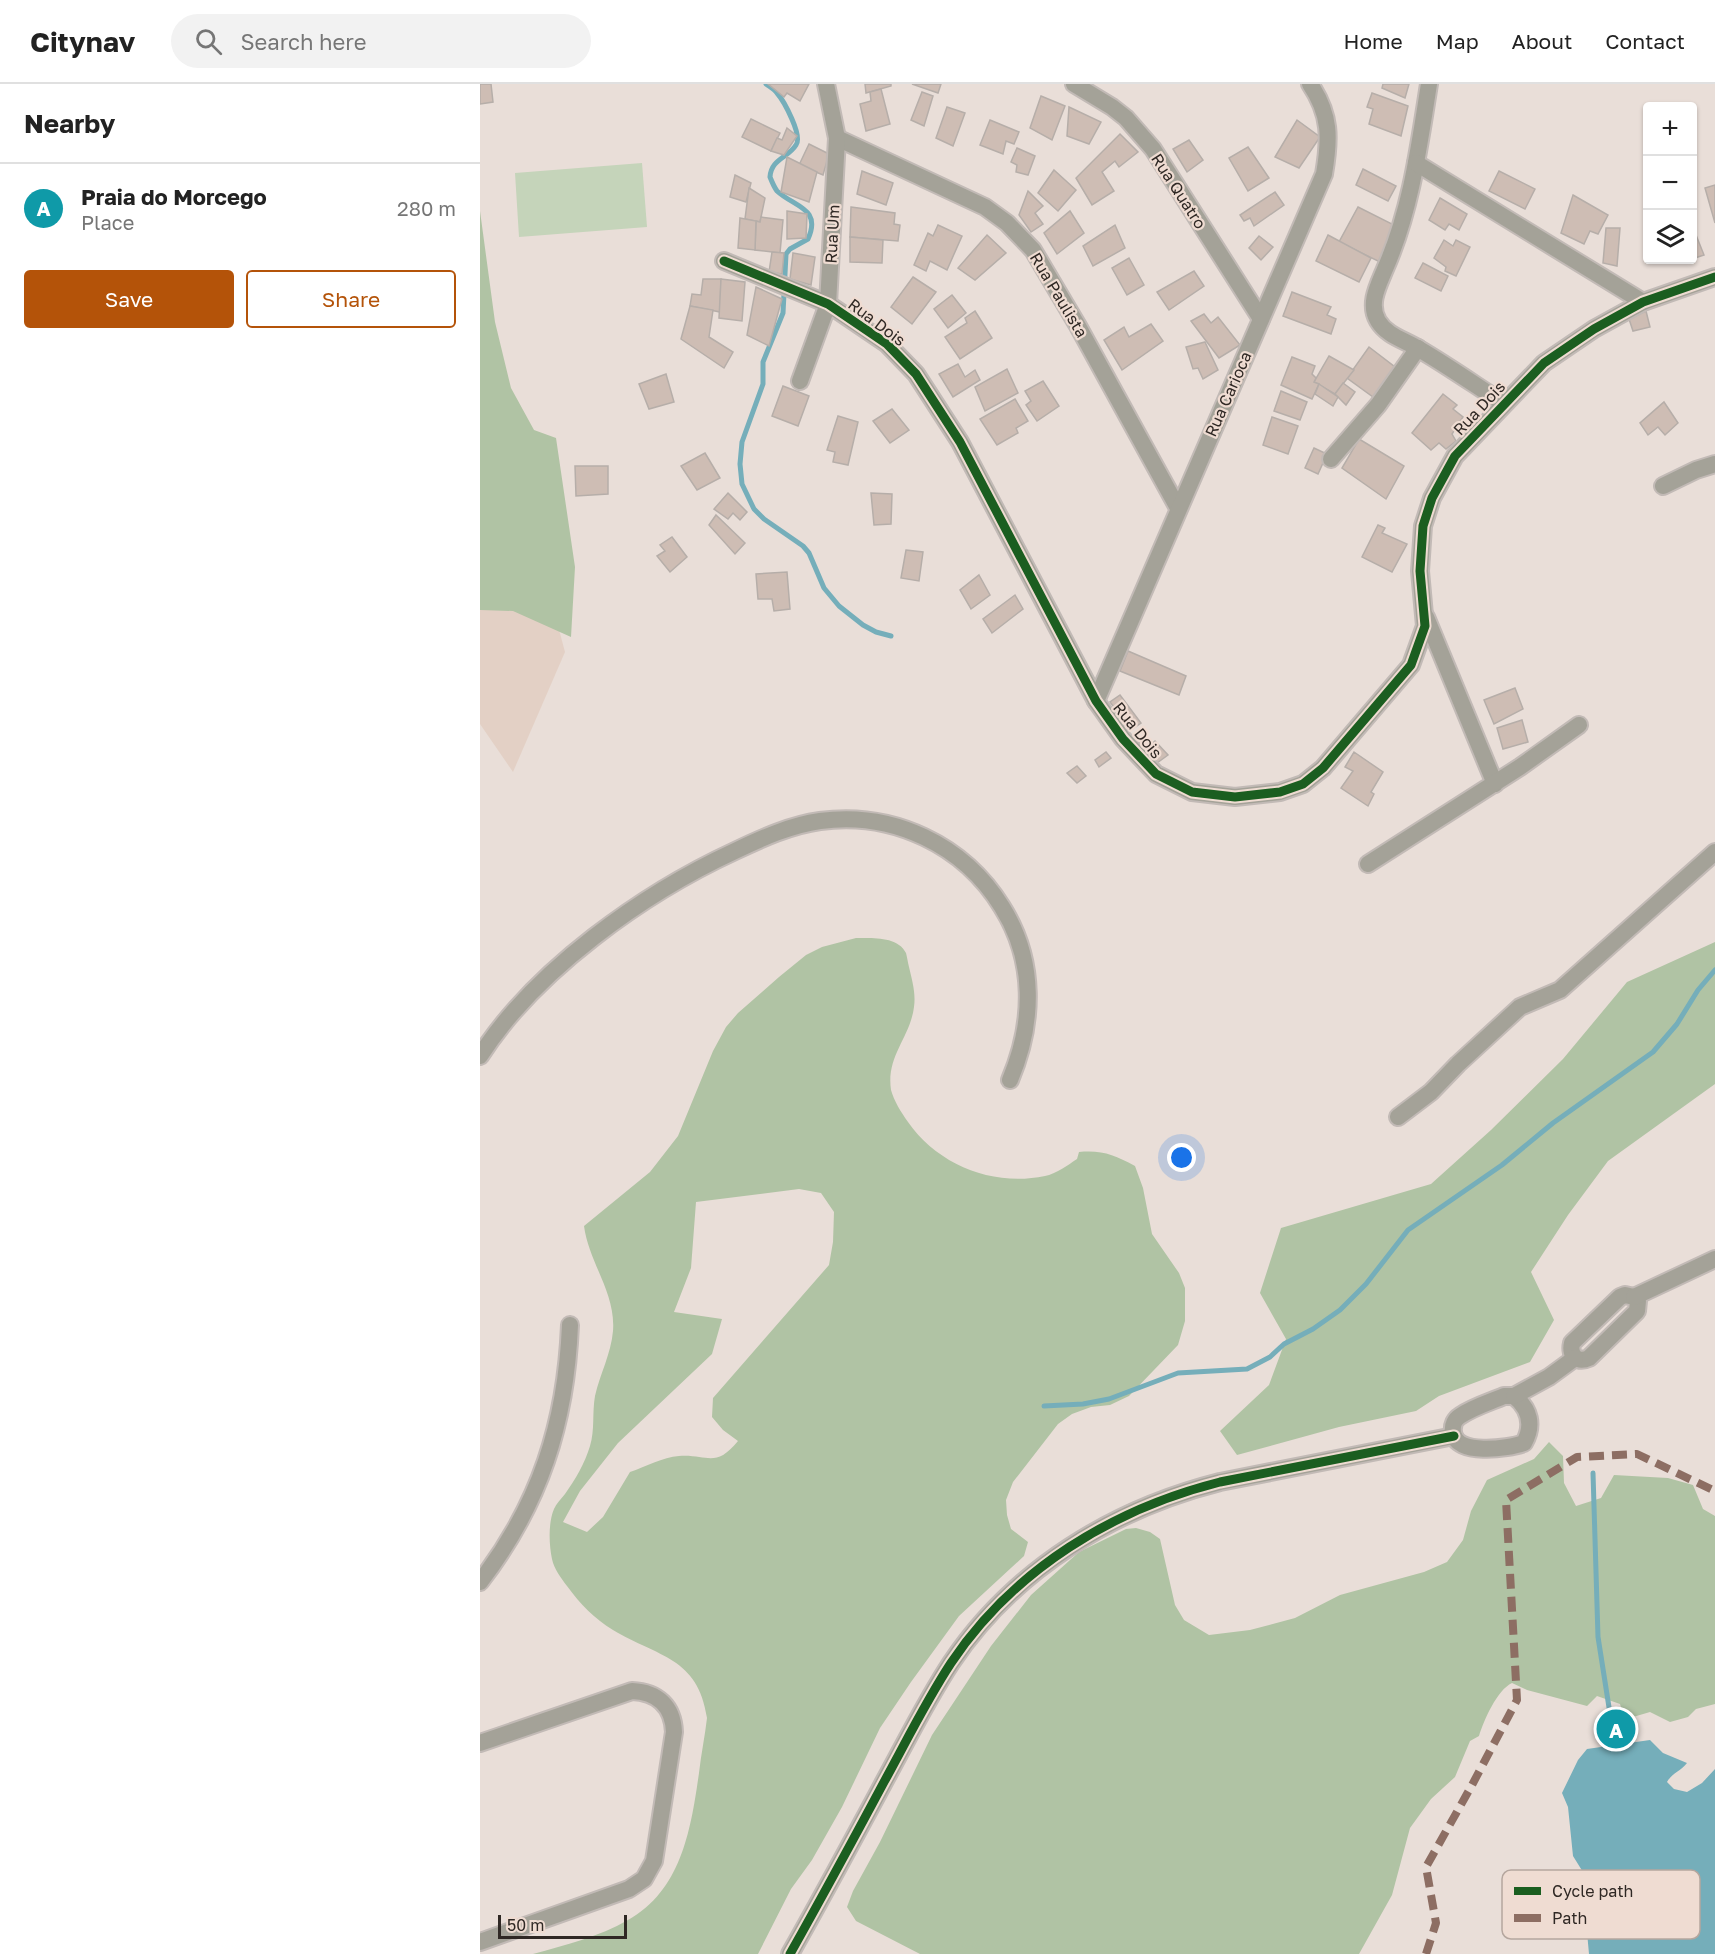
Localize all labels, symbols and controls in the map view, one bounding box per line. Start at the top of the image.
search box [171,14,591,68]
text: Citynav [30,25,135,58]
icon: search [192,25,225,58]
text: Search here [240,28,366,55]
text: Home [1343,28,1403,54]
text: Map [1436,28,1479,54]
text: About [1512,28,1572,54]
text: Contact [1605,28,1685,54]
map controls [1643,102,1697,264]
button: + [1643,102,1697,156]
text: Nearby [24,108,115,139]
street label: Rua Quatro [1147,150,1211,232]
button: − [1643,156,1697,210]
text: Praia do Morcego [81,183,267,210]
text: A [36,196,51,220]
text: 280 m [397,196,456,220]
street label: Rua Um [820,204,844,264]
text: Place [81,210,134,234]
button: layers [1643,210,1697,264]
street label: Rua Paulista [1026,249,1092,341]
button: Save [24,270,234,328]
button: Share [246,270,456,328]
street label: Rua Dois [844,294,910,350]
street label: Rua Carioca [1200,348,1256,440]
street label: Rua Dois [1449,377,1509,439]
street label: Rua Dois [1109,698,1167,762]
your location [1167,1143,1196,1172]
pin: A [1596,1706,1636,1752]
legend [1502,1870,1700,1939]
text: Cycle path [1552,1881,1633,1901]
text: Path [1552,1908,1587,1928]
scale bar [498,1912,627,1940]
text: 50 m [507,1915,544,1935]

